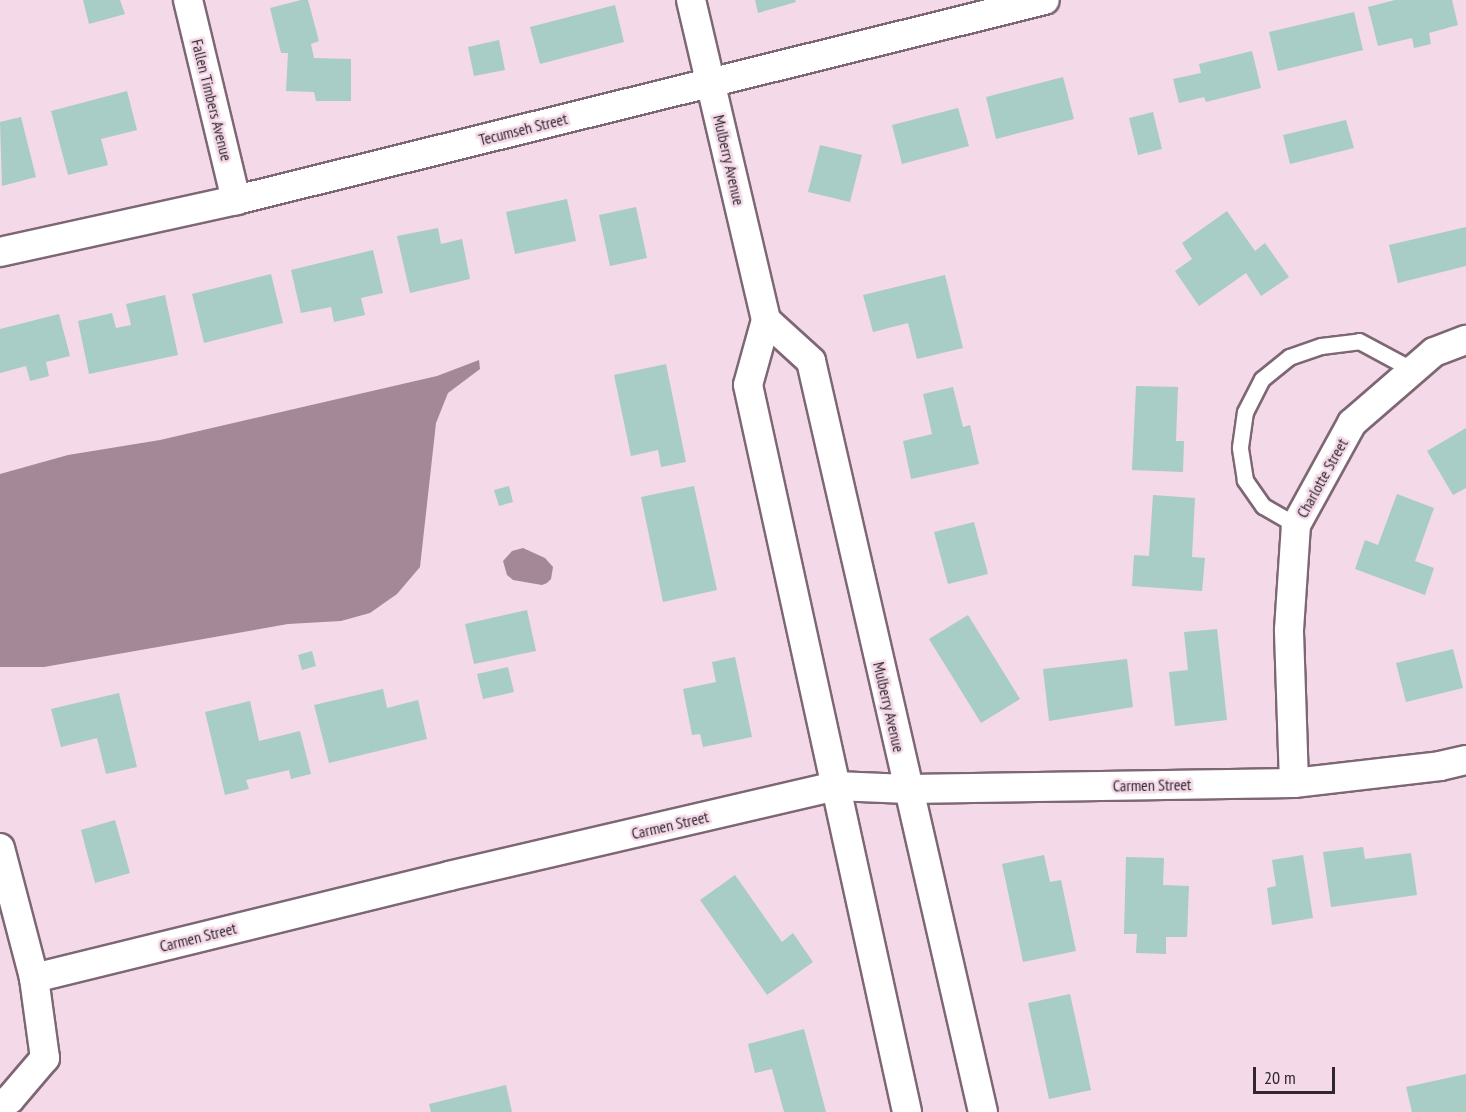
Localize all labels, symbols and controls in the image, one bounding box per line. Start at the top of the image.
street label: Fallen Timbers Avenue [187,37,237,163]
street label: Tecumseh Street [477,109,569,149]
street label: Mulberry Avenue [709,113,749,207]
street label: Charlotte Street [1292,435,1352,521]
street label: Mulberry Avenue [869,660,909,754]
street label: Carmen Street [1113,775,1191,795]
street label: Carmen Street [630,807,710,843]
street label: Carmen Street [158,918,238,956]
scale bar [1256,1055,1338,1093]
text: 20 m [1264,1066,1296,1089]

